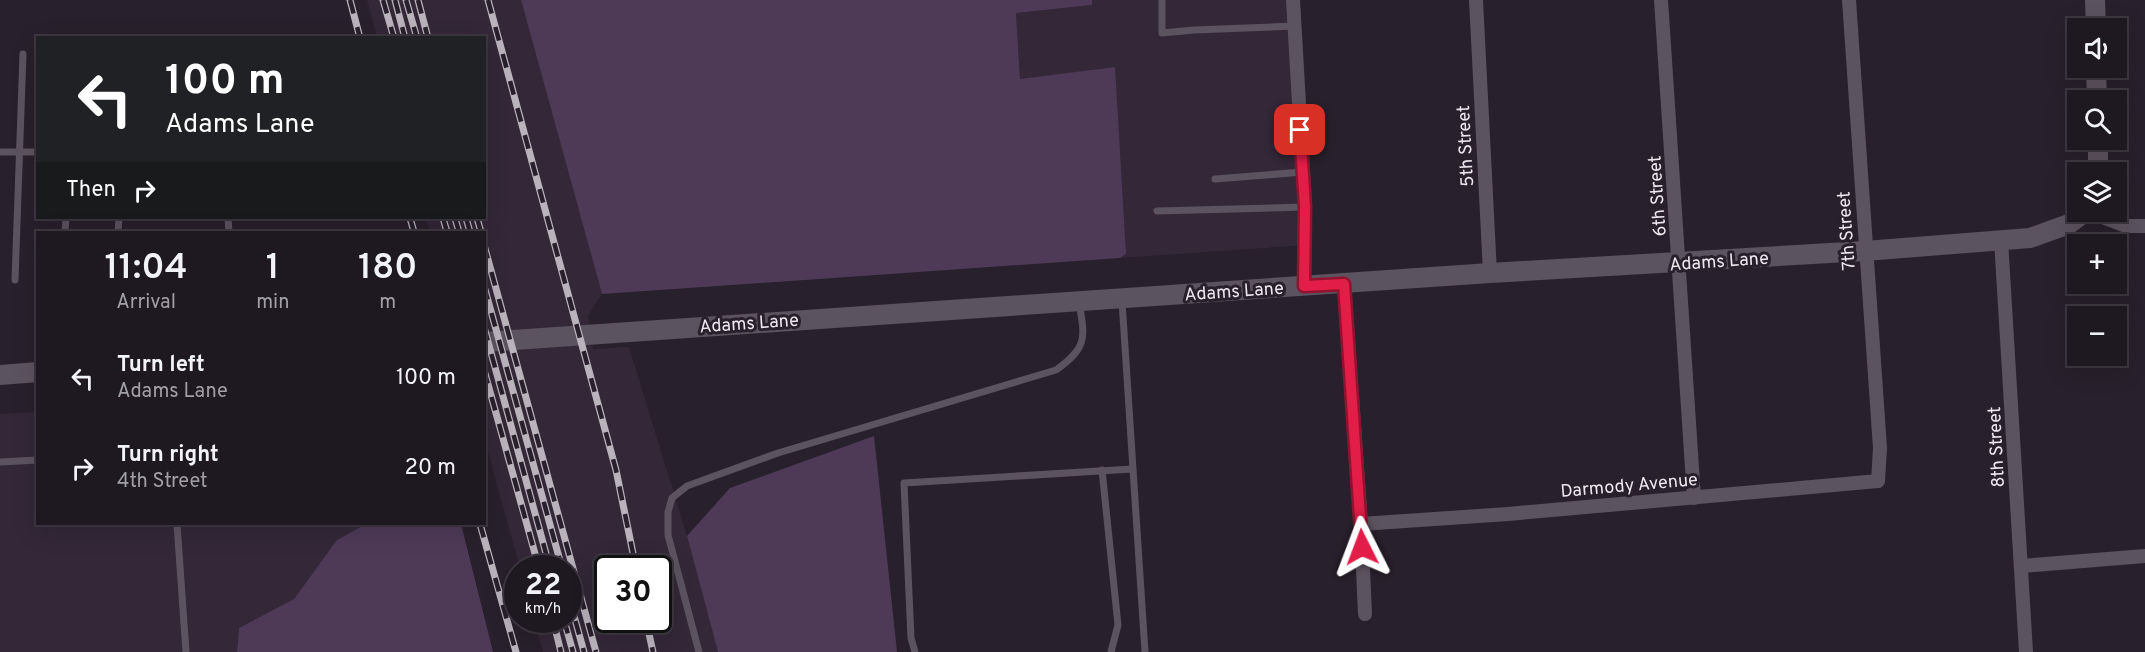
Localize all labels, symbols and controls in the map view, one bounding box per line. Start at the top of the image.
map controls [2067,18,2127,366]
button: sound [2067,18,2127,78]
text: 100 m [165,56,284,109]
icon: left [66,60,144,138]
button: search [2067,90,2127,150]
pin [1274,104,1325,155]
street label: 5th Street [1453,105,1480,187]
text: Adams Lane [165,108,314,142]
icon: arrive [1283,113,1316,146]
street label: 6th Street [1644,155,1673,237]
button: layers [2067,162,2127,222]
icon: right [128,174,161,207]
text: Then [66,177,116,204]
street label: 7th Street [1833,191,1862,271]
button: + [2067,234,2127,294]
text: 11:04 [105,246,188,292]
text: 1 [266,246,280,292]
text: 180 [358,246,417,292]
street label: Adams Lane [1669,248,1770,277]
street label: Adams Lane [1184,278,1285,307]
text: Arrival [116,290,176,316]
text: min [256,290,289,316]
text: m [379,290,396,316]
button: − [2067,306,2127,366]
street label: Adams Lane [699,310,800,339]
text: Turn left [117,352,205,379]
icon: left [66,362,99,395]
text: 100 m [396,365,456,392]
text: Adams Lane [117,379,228,405]
street label: 8th Street [1984,406,2011,488]
text: Turn right [117,442,219,469]
icon: right [66,452,99,485]
text: 20 m [405,455,456,482]
text: 4th Street [117,469,208,495]
street label: Darmody Avenue [1560,469,1699,504]
position arrow [1330,515,1394,579]
speed limit sign: 30 [594,555,672,633]
text: 22 [525,568,561,605]
text: km/h [525,600,561,619]

